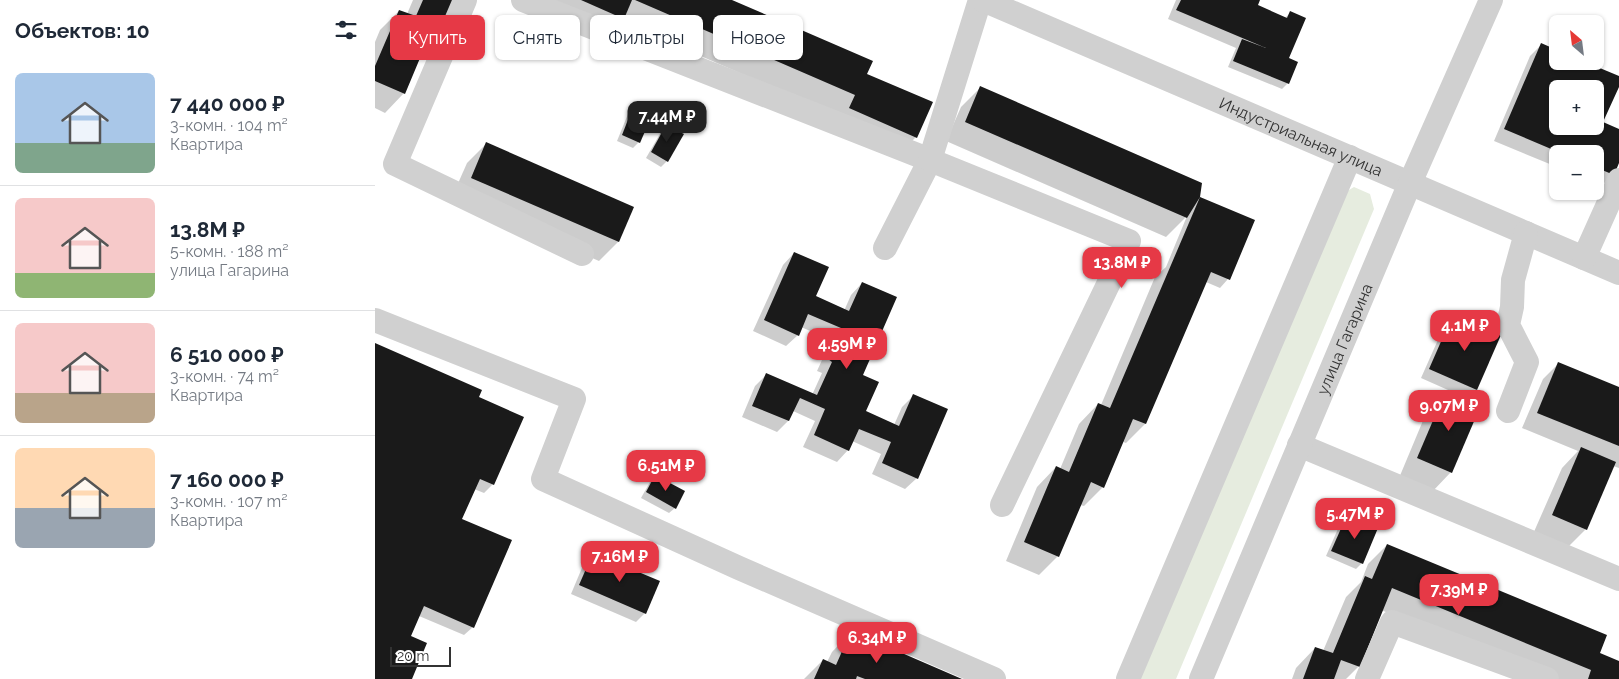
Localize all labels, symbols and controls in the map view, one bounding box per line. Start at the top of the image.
chip: Купить [390,15,485,60]
chip: Снять [495,15,580,60]
chip: Фильтры [590,15,703,60]
chip: Новое [713,15,803,60]
north arrow [1549,15,1604,70]
map controls [1549,15,1604,200]
icon: filters [332,16,360,44]
text: Объектов: 10 [15,18,150,43]
button: + [1549,80,1604,135]
text: 7 440 000 ₽ [170,91,285,116]
icon: home [55,93,115,153]
street label: Индустриальная улица [1216,94,1385,180]
pin: 7.44M ₽ [621,100,713,143]
text: 7.44M ₽ [639,107,695,126]
text: 3-комн. · 104 m² [170,116,288,135]
text: Квартира [170,135,243,154]
button: − [1549,145,1604,200]
text: 13.8M ₽ [170,217,245,242]
icon: home [55,218,115,278]
text: 5-комн. · 188 m² [170,242,288,261]
pin: 13.8M ₽ [1076,246,1168,289]
text: 13.8M ₽ [1093,253,1151,272]
text: улица Гагарина [170,261,289,280]
street label: улица Гагарина [1313,281,1377,398]
pin: 4.1M ₽ [1424,310,1506,352]
text: 4.1M ₽ [1441,316,1489,335]
pin: 4.59M ₽ [801,328,893,370]
text: 4.59M ₽ [818,334,876,353]
text: 6 510 000 ₽ [170,342,284,367]
icon: home [55,343,115,403]
text: 3-комн. · 74 m² [170,367,279,386]
text: Квартира [170,386,243,405]
pin: 9.07M ₽ [1403,390,1495,432]
text: 9.07M ₽ [1420,396,1478,415]
pin: 6.51M ₽ [620,450,712,492]
text: 6.51M ₽ [637,456,695,475]
text: 7 160 000 ₽ [170,467,284,492]
icon: home [55,468,115,528]
text: 3-комн. · 107 m² [170,492,288,511]
pin: 5.47M ₽ [1309,498,1401,540]
text: 5.47M ₽ [1326,504,1384,523]
text: Квартира [170,511,243,530]
pin: 7.16M ₽ [574,540,666,583]
text: 7.16M ₽ [592,547,648,566]
pin: 7.39M ₽ [1413,574,1505,616]
text: 7.39M ₽ [1430,580,1488,599]
pin: 6.34M ₽ [831,622,923,664]
text: 6.34M ₽ [848,628,906,647]
scale bar [390,644,451,667]
text: 20 m [397,648,429,664]

